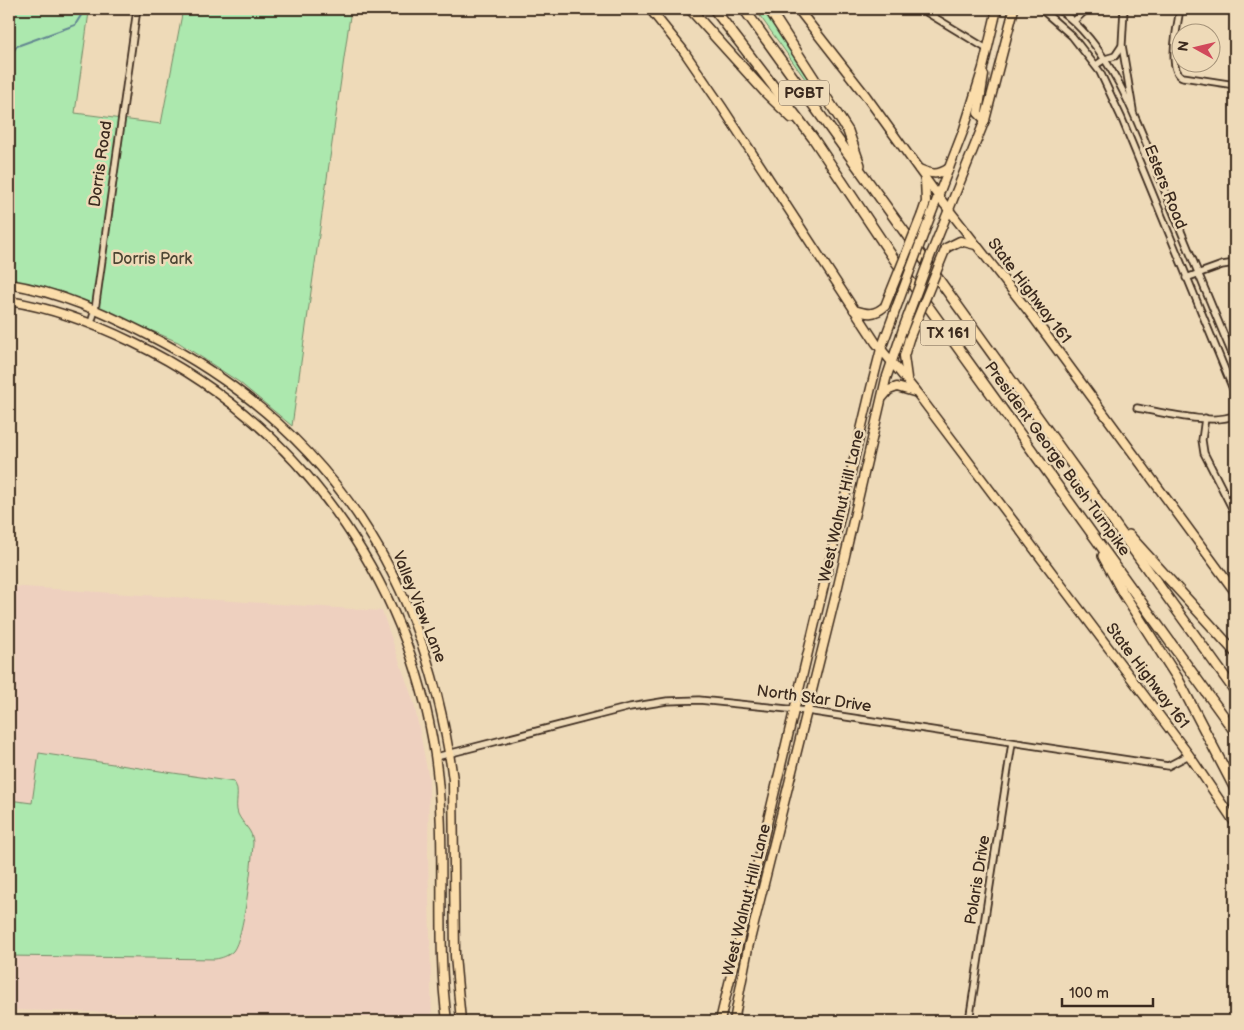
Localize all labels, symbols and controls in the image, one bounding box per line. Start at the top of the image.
north arrow [1172,22,1222,72]
text: N [1174,40,1193,53]
road number: PGBT [779,80,829,106]
street label: Dorris Road [86,120,116,208]
street label: Esters Road [1140,142,1190,232]
street label: State Highway 161 [983,235,1075,347]
park label: Dorris Park [112,250,192,269]
road number: TX 161 [920,320,976,346]
street label: President George Bush Turnpike [980,358,1134,560]
street label: West Walnut Hill Lane [815,427,869,584]
street label: Valley View Lane [388,548,450,666]
street label: State Highway 161 [1101,620,1193,732]
street label: North Star Drive [755,682,873,717]
street label: West Walnut Hill Lane [719,821,775,978]
street label: Polaris Drive [962,833,995,926]
scale bar [1062,975,1153,1007]
text: 100 m [1069,984,1109,1003]

